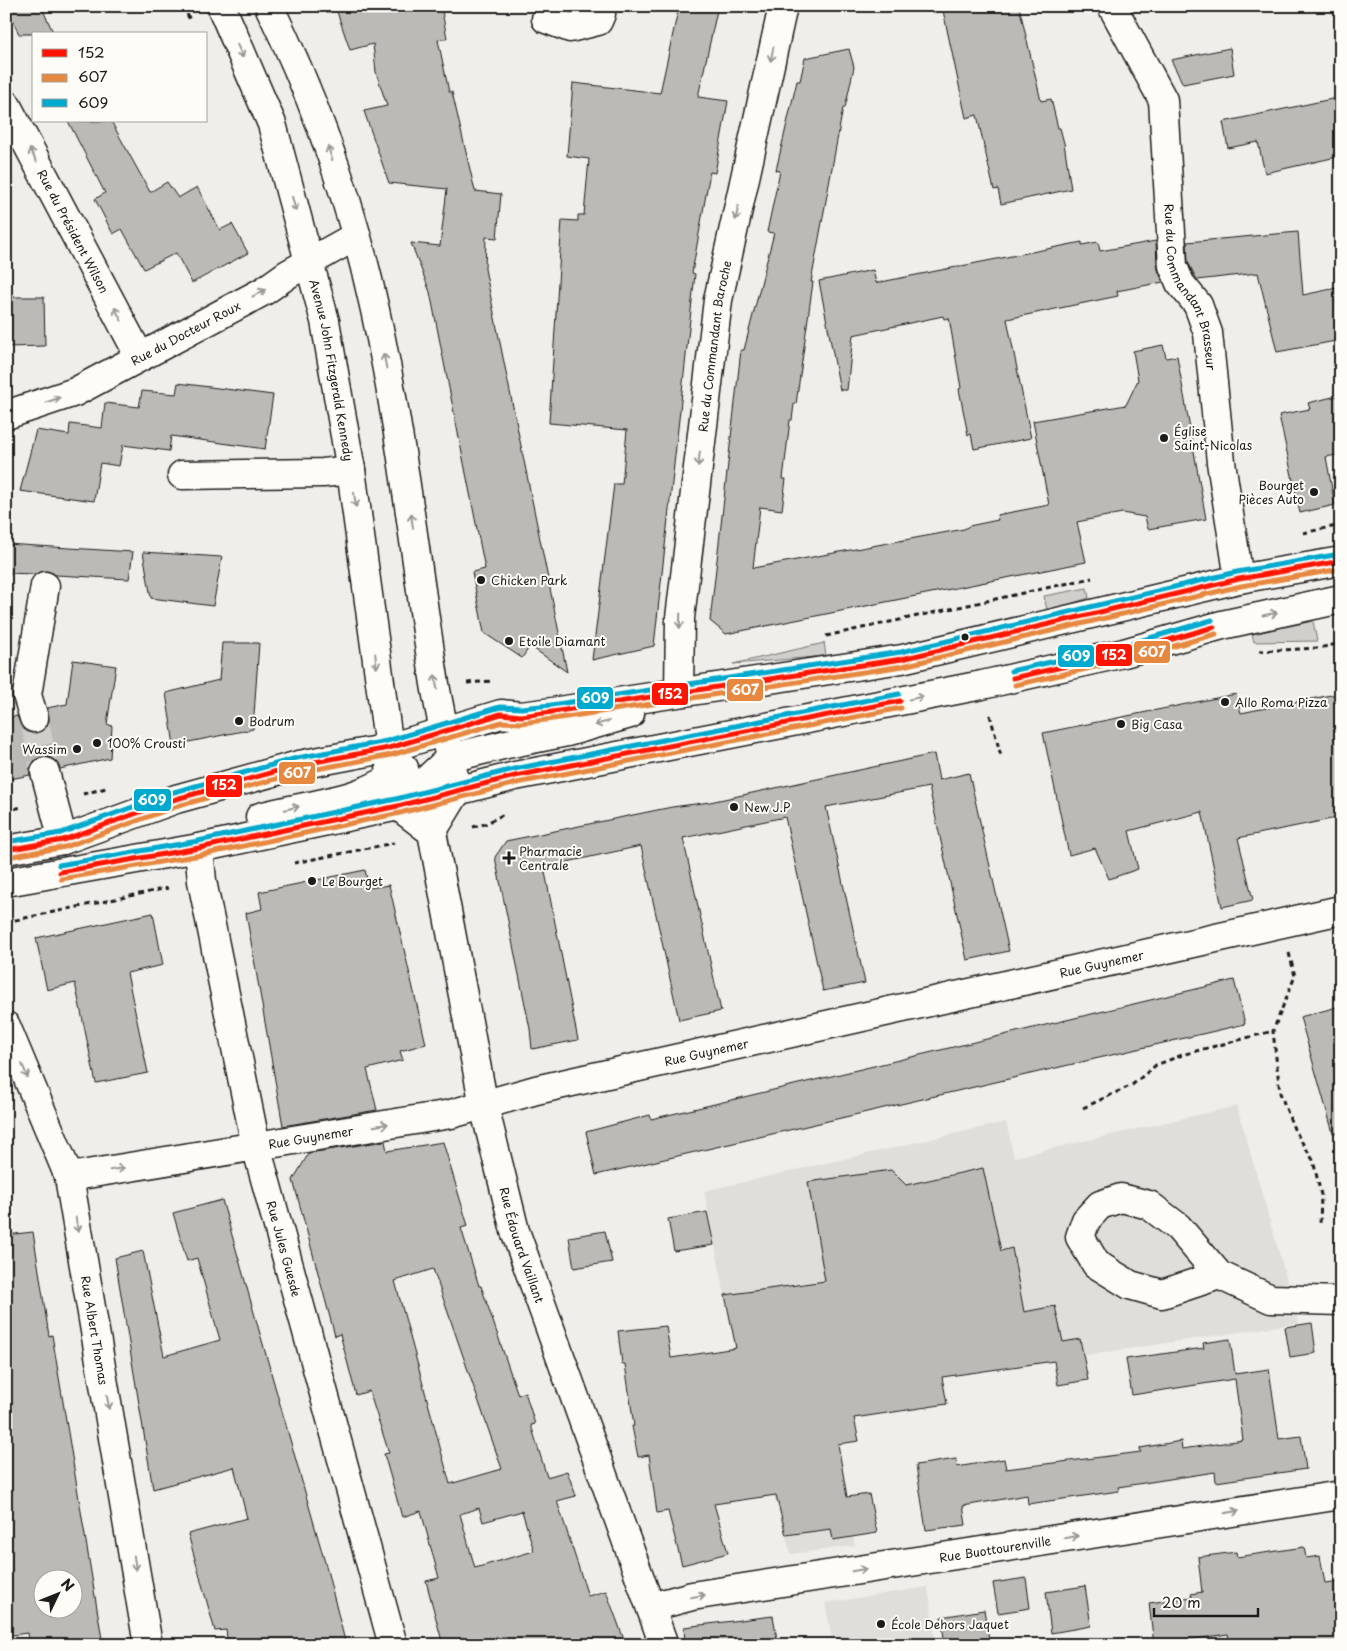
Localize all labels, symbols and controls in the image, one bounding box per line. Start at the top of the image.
legend [32,32,208,122]
text: 152 [78,40,105,63]
one-way arrow [236,43,246,58]
one-way arrow [767,45,776,61]
text: 607 [78,64,108,87]
text: 609 [78,90,108,113]
one-way arrow [325,146,335,162]
one-way arrow [28,148,37,163]
street label: Rue du Président Wilson [33,166,114,296]
one-way arrow [290,195,300,211]
street label: Rue du Commandant Brasseur [1160,203,1221,372]
one-way arrow [732,204,741,220]
street label: Rue du Commandant Baroche [693,259,736,433]
street label: Avenue John Fitzgerald Kennedy [305,277,358,463]
one-way arrow [251,288,266,298]
street label: Rue du Docteur Roux [128,296,244,370]
one-way arrow [113,307,122,322]
one-way arrow [379,353,389,369]
one-way arrow [45,395,60,404]
place label: Église Saint-Nicolas [1174,422,1253,454]
marker: Église Saint-Nicolas [1158,432,1170,444]
one-way arrow [694,451,704,467]
place label: Bourget Pièces Auto [1238,476,1304,508]
marker: Bourget Pièces Auto [1308,486,1320,498]
one-way arrow [350,491,360,507]
one-way arrow [407,514,417,530]
place label: Chicken Park [491,571,567,589]
marker: Chicken Park [475,574,487,586]
one-way arrow [1262,609,1278,618]
one-way arrow [675,612,685,628]
place label: Etoile Diamant [519,632,605,650]
unlabelled marker [960,632,970,642]
marker: Etoile Diamant [503,635,515,647]
line badge: 607 [1133,640,1171,664]
text: 607 [1138,641,1167,662]
line badge: 152 [1095,643,1133,667]
line badge: 609 [1057,644,1095,668]
text: 152 [1102,644,1127,665]
text: 609 [1062,645,1090,666]
one-way arrow [371,653,381,669]
one-way arrow [430,674,440,690]
line badge: 607 [726,678,764,702]
text: 607 [731,679,760,700]
line badge: 152 [651,682,689,706]
text: 152 [658,683,683,704]
line badge: 609 [576,686,614,710]
text: 609 [581,687,609,708]
one-way arrow [908,693,924,702]
place label: Allo Roma Pizza [1235,693,1328,711]
marker: Allo Roma Pizza [1219,696,1231,708]
place label: Bodrum [249,712,295,730]
marker: Bodrum [233,715,245,727]
place label: Big Casa [1131,715,1183,733]
marker: Big Casa [1115,718,1127,730]
one-way arrow [594,719,610,728]
place label: 100% Crousti [107,734,186,752]
marker: 100% Crousti [91,737,103,749]
place label: Wassim [22,740,67,758]
marker: Wassim [71,743,83,755]
line badge: 607 [278,761,316,785]
text: 607 [283,762,312,783]
line badge: 152 [205,774,243,798]
text: 152 [212,774,237,795]
line badge: 609 [133,788,172,812]
text: 609 [138,789,166,810]
place label: New J.P [744,798,790,816]
marker: New J.P [728,801,740,813]
one-way arrow [283,803,299,812]
place label: Pharmacie Centrale [519,842,582,874]
marker: Pharmacie Centrale [503,852,515,864]
place label: Le Bourget [322,872,383,890]
marker: Le Bourget [306,875,318,887]
street label: Rue Guynemer [1058,945,1146,982]
street label: Rue Guynemer [662,1034,751,1070]
one-way arrow [21,1063,30,1078]
one-way arrow [373,1120,389,1130]
street label: Rue Guynemer [267,1121,355,1153]
one-way arrow [109,1164,125,1174]
street label: Rue Édouard Vaillant [495,1185,549,1305]
street label: Rue Jules Guesde [262,1199,306,1299]
one-way arrow [73,1217,83,1233]
street label: Rue Albert Thomas [77,1274,113,1386]
one-way arrow [104,1394,114,1410]
one-way arrow [1223,1507,1239,1517]
street label: Rue Buottourenville [938,1531,1053,1566]
one-way arrow [1063,1532,1079,1542]
one-way arrow [130,1554,140,1570]
one-way arrow [850,1565,866,1575]
north arrow [32,1568,82,1618]
text: N [56,1574,79,1596]
scale bar [1154,1586,1258,1618]
one-way arrow [690,1590,706,1600]
text: 20 m [1162,1590,1201,1613]
place label: École Dehors Jaquet [891,1615,1009,1633]
marker: École Dehors Jaquet [875,1618,887,1630]

